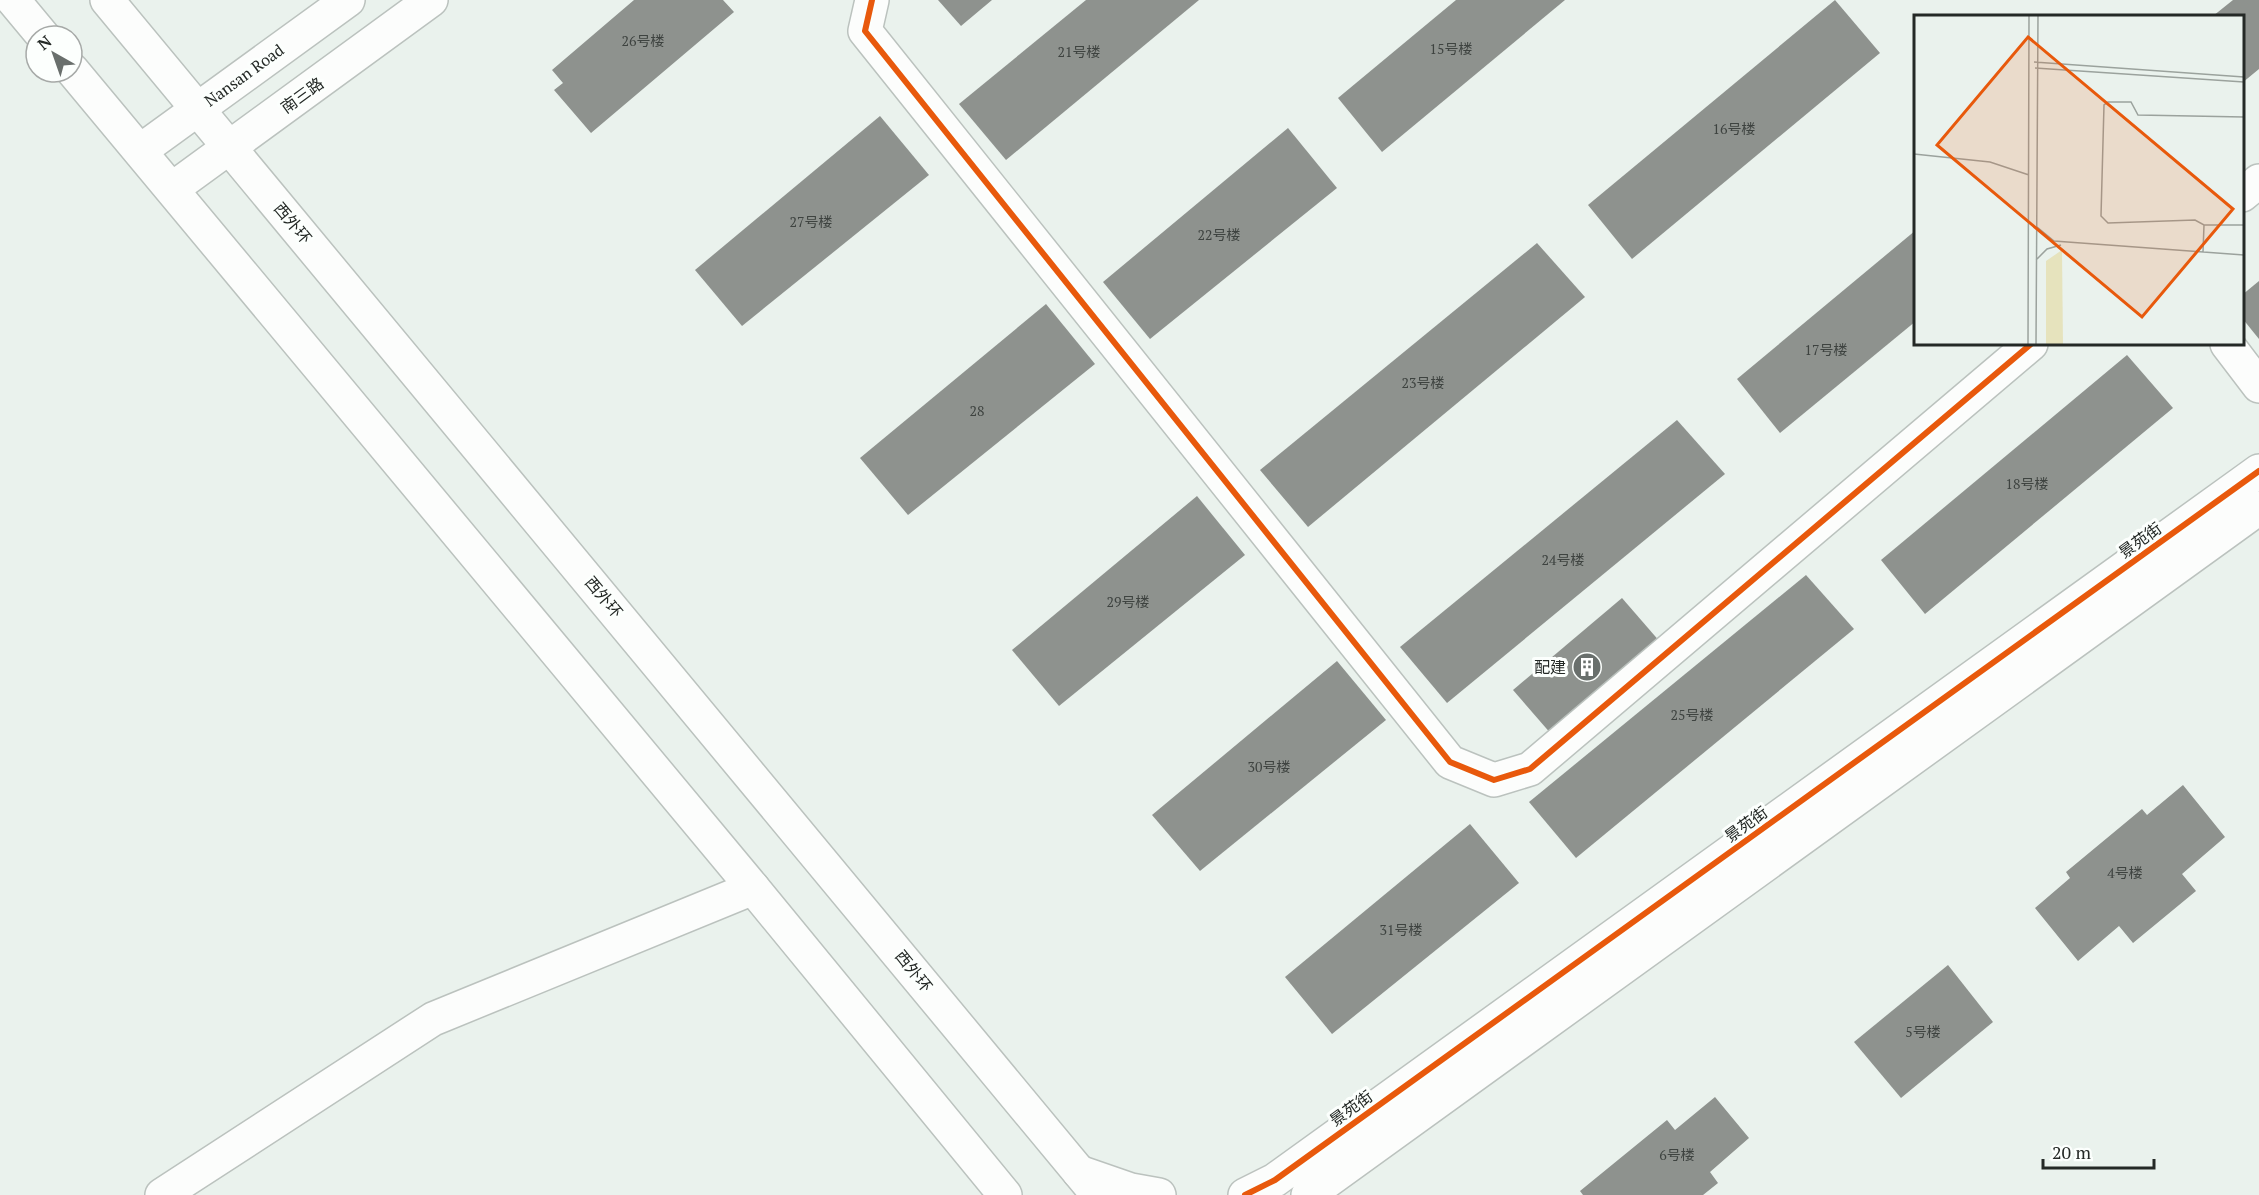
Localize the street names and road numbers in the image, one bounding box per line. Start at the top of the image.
street label: Nansan Road [200,39,288,111]
street label: 南三路 [276,72,328,118]
street label: 西外环 [269,198,317,248]
street label: 景苑街 [2114,517,2166,563]
street label: 西外环 [580,572,628,622]
street label: 景苑街 [1720,801,1772,847]
street label: 西外环 [890,945,938,997]
street label: 景苑街 [1325,1085,1377,1131]

